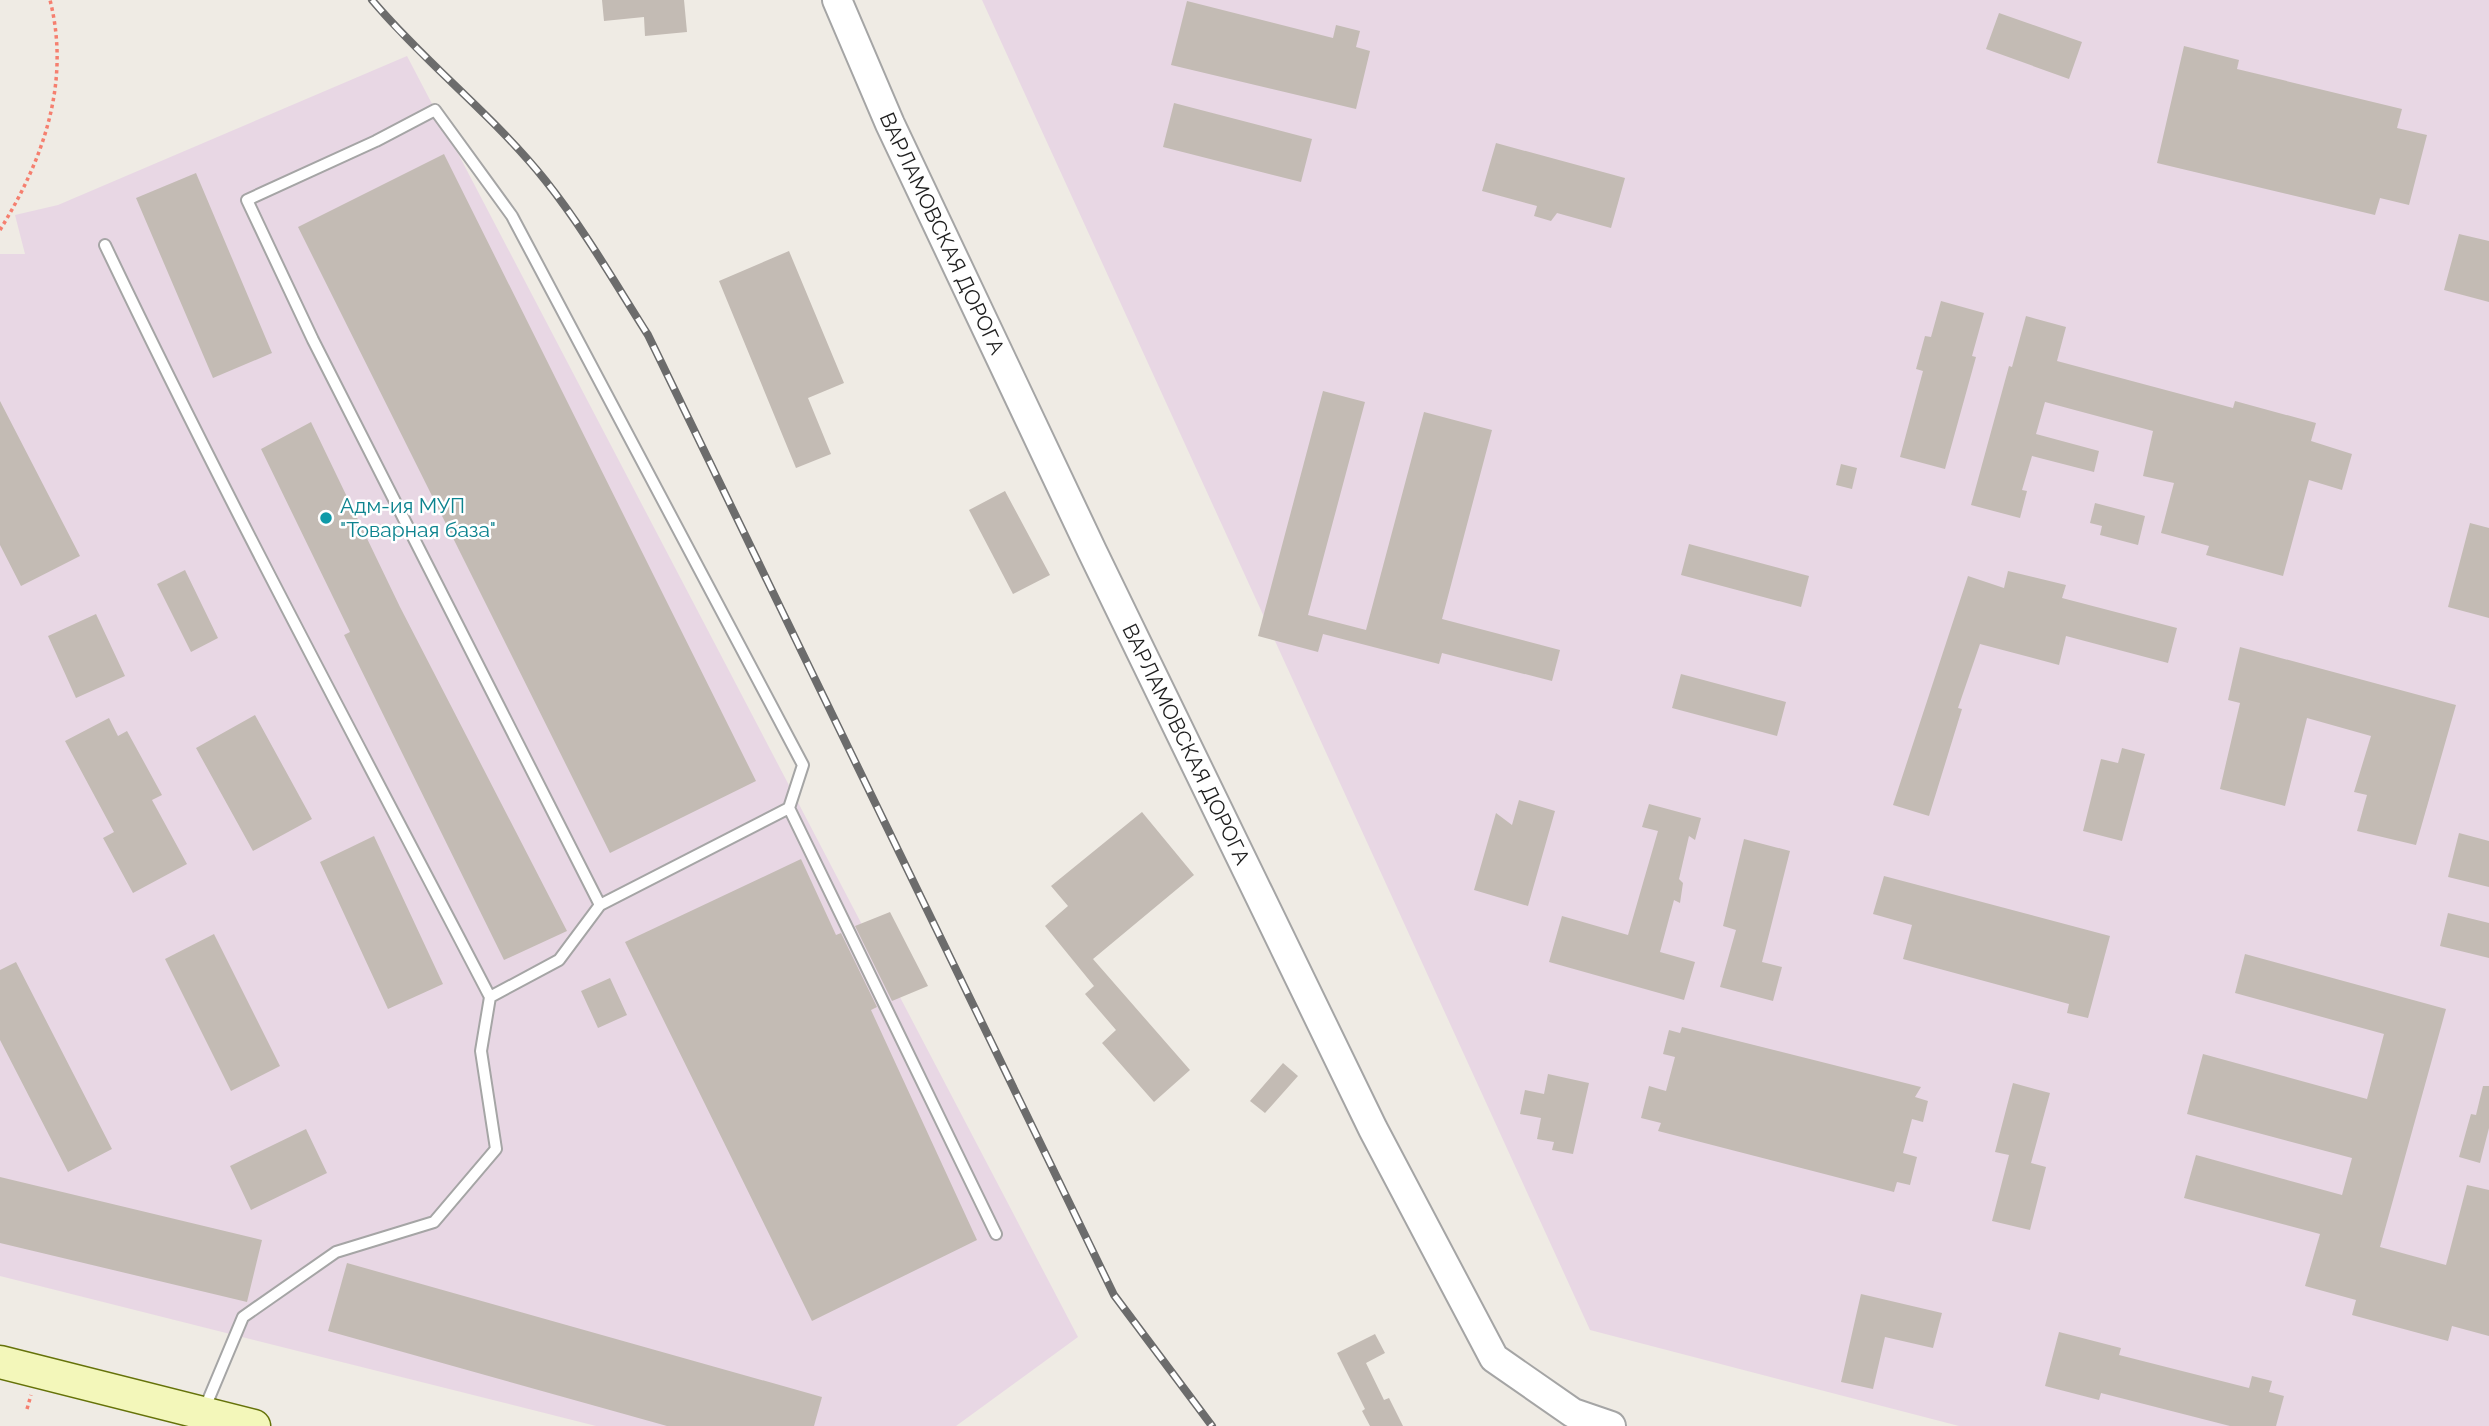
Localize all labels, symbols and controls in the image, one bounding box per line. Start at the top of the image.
street label: ВАРЛАМОВСКАЯ ДОРОГА [875,109,1010,358]
place label: Адм-ия МУП "Товарная база" [340,493,496,542]
marker: Адм-ия МУП "Товарная база" [318,510,334,526]
street label: ВАРЛАМОВСКАЯ ДОРОГА [1117,619,1255,868]

